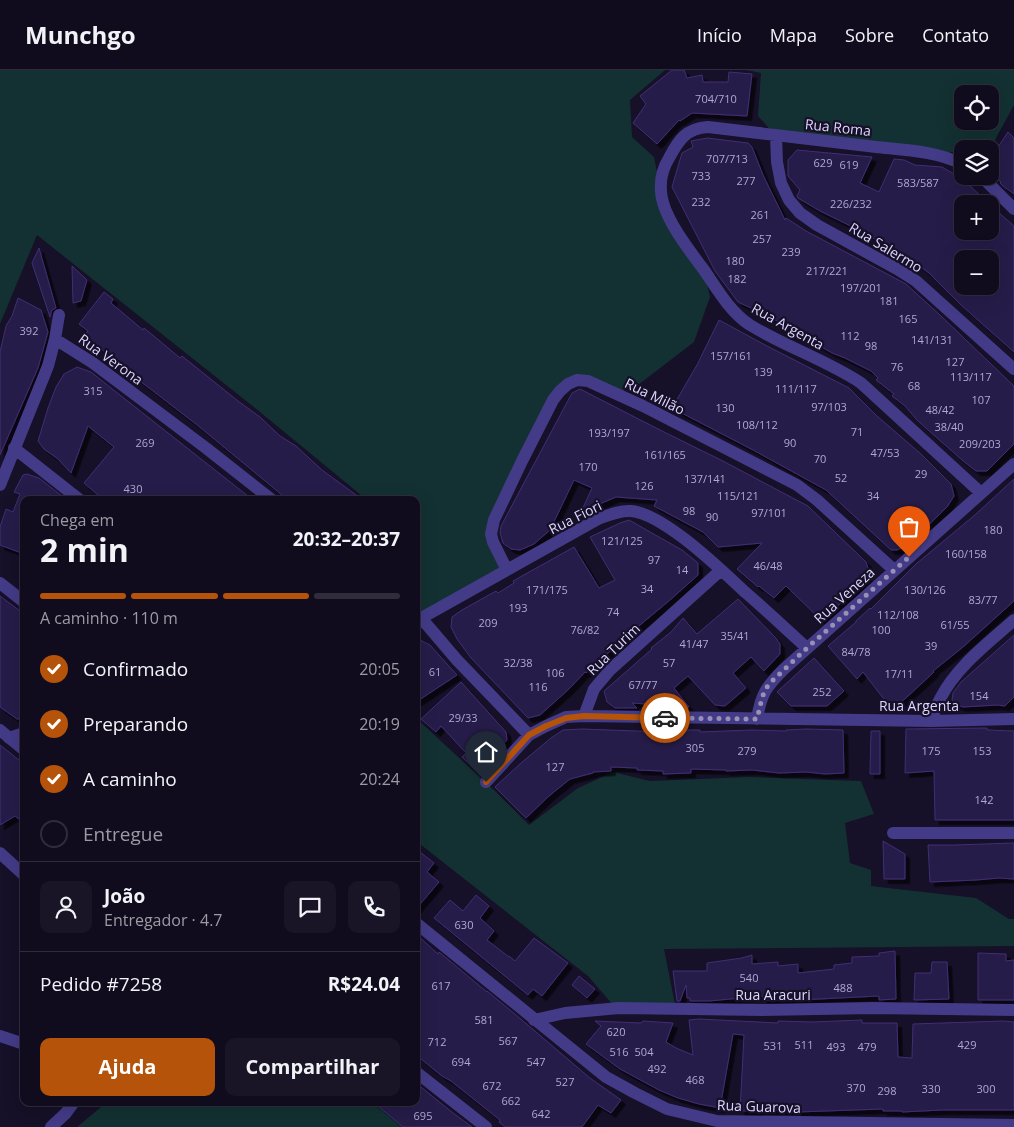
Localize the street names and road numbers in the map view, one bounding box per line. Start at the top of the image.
street label: Rua Roma [804,114,872,140]
street label: Rua Salermo [846,218,926,276]
street label: Rua Argenta [748,298,828,354]
street label: Rua Verona [75,329,147,389]
street label: Rua Milão [622,373,688,419]
street label: Rua Fiori [545,496,605,538]
street label: Rua Veneza [810,563,878,627]
street label: Rua Turim [582,619,644,679]
street label: Rua Argenta [879,696,959,715]
street label: Rua Aracuri [735,985,811,1004]
street label: Rua Guarova [717,1095,801,1117]

